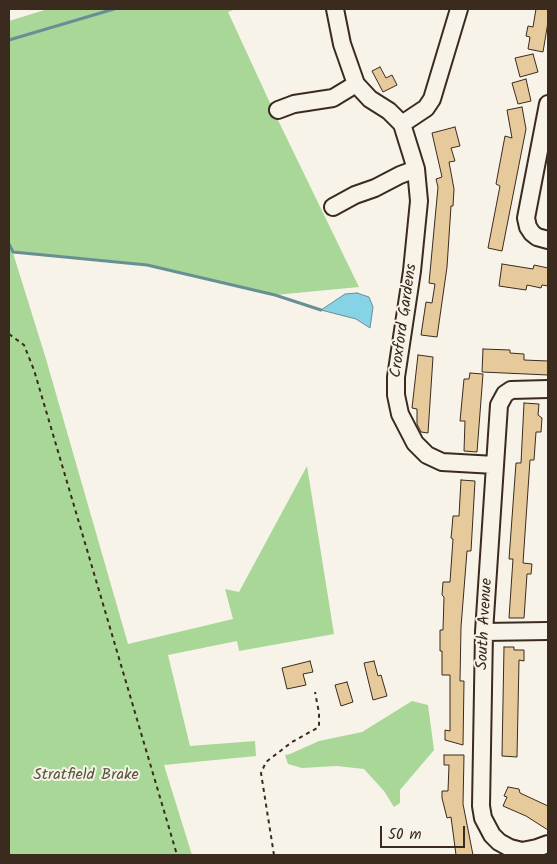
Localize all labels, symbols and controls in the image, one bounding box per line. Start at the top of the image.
street label: Croxford Gardens [387,263,423,379]
street label: South Avenue [474,578,498,670]
park label: Stratfield Brake [33,766,139,786]
scale bar [382,816,467,848]
text: 50 m [388,823,422,847]

